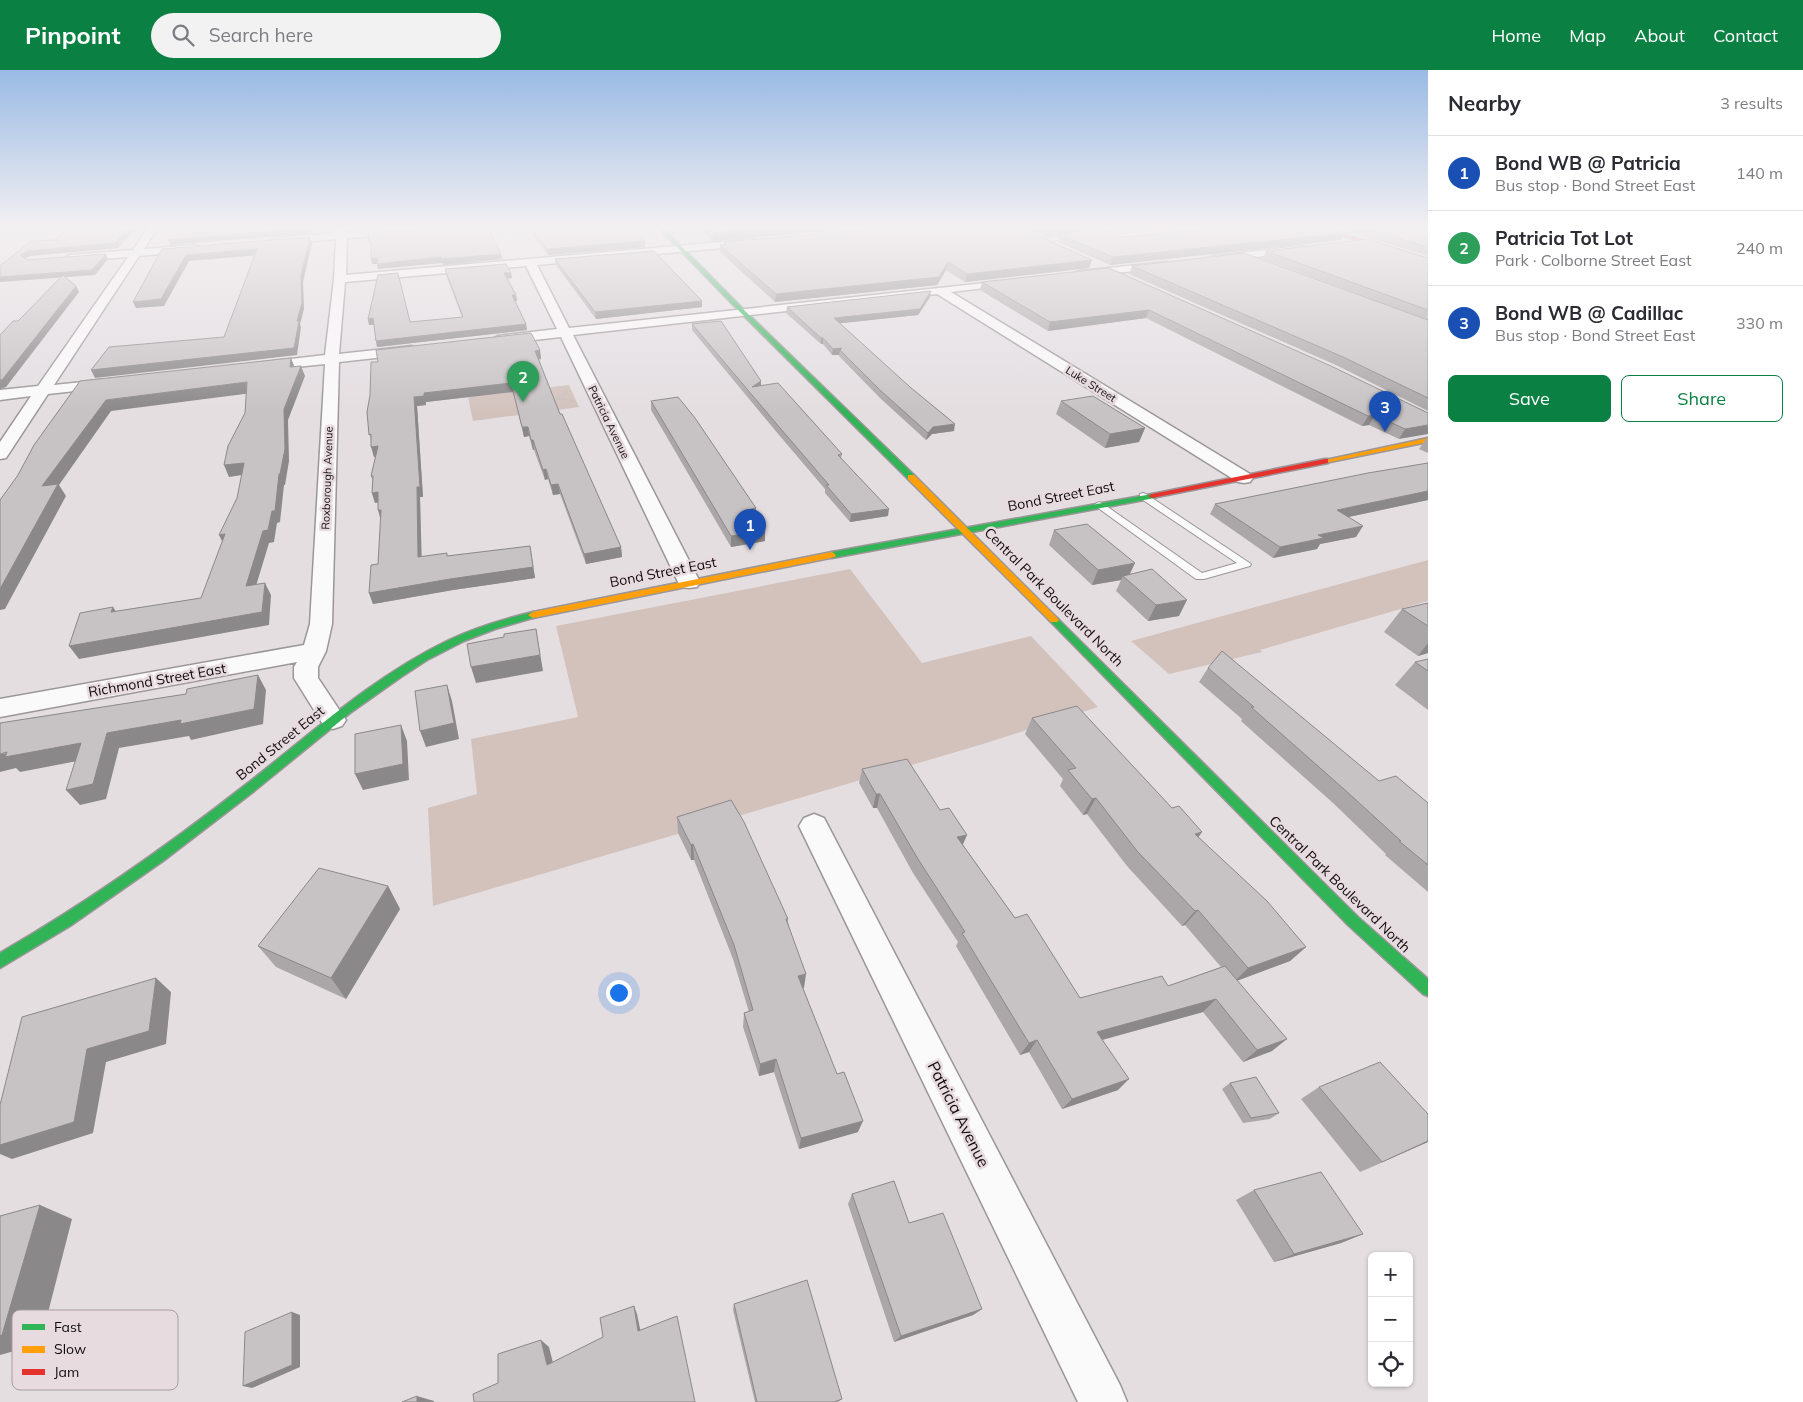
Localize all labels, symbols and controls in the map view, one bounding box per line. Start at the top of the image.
search box [151,13,501,58]
text: Pinpoint [25,20,121,50]
icon: search [169,21,197,49]
text: Search here [209,23,313,47]
text: Home [1491,24,1541,47]
text: Map [1569,24,1606,47]
text: About [1634,24,1685,47]
text: Contact [1713,24,1778,47]
text: Nearby [1448,90,1521,116]
text: 3 results [1720,93,1783,113]
text: Bond WB @ Patricia [1495,151,1681,175]
text: 1 [1459,163,1469,183]
text: 140 m [1736,163,1783,183]
text: Bus stop · Bond Street East [1495,175,1695,195]
text: Patricia Tot Lot [1495,226,1633,250]
text: 2 [1459,238,1469,258]
text: 240 m [1736,238,1783,258]
text: Park · Colborne Street East [1495,250,1692,270]
text: Bond WB @ Cadillac [1495,301,1683,325]
text: 3 [1459,313,1469,333]
text: 330 m [1736,313,1783,333]
text: Bus stop · Bond Street East [1495,325,1695,345]
pin: 2 [507,361,539,402]
street label: Luke Street [1063,363,1119,405]
button: Save [1448,375,1611,422]
button: Share [1621,375,1783,422]
street label: Patricia Avenue [585,383,633,461]
pin: 3 [1369,391,1401,432]
street label: Roxborough Avenue [318,426,336,530]
street label: Bond Street East [1006,477,1116,515]
pin: 1 [734,509,766,550]
street label: Central Park Boulevard North [981,524,1127,670]
street label: Bond Street East [608,553,718,591]
street label: Richmond Street East [87,659,227,701]
street label: Bond Street East [232,702,328,784]
street label: Central Park Boulevard North [1266,812,1414,956]
your location [606,980,632,1006]
street label: Patricia Avenue [924,1058,994,1170]
map controls [1368,1252,1413,1387]
button: + [1368,1252,1413,1297]
button: − [1368,1297,1413,1342]
legend [12,1310,178,1390]
text: Fast [54,1318,82,1336]
text: Slow [54,1340,86,1358]
button: locate [1368,1342,1413,1387]
text: Jam [54,1363,79,1381]

